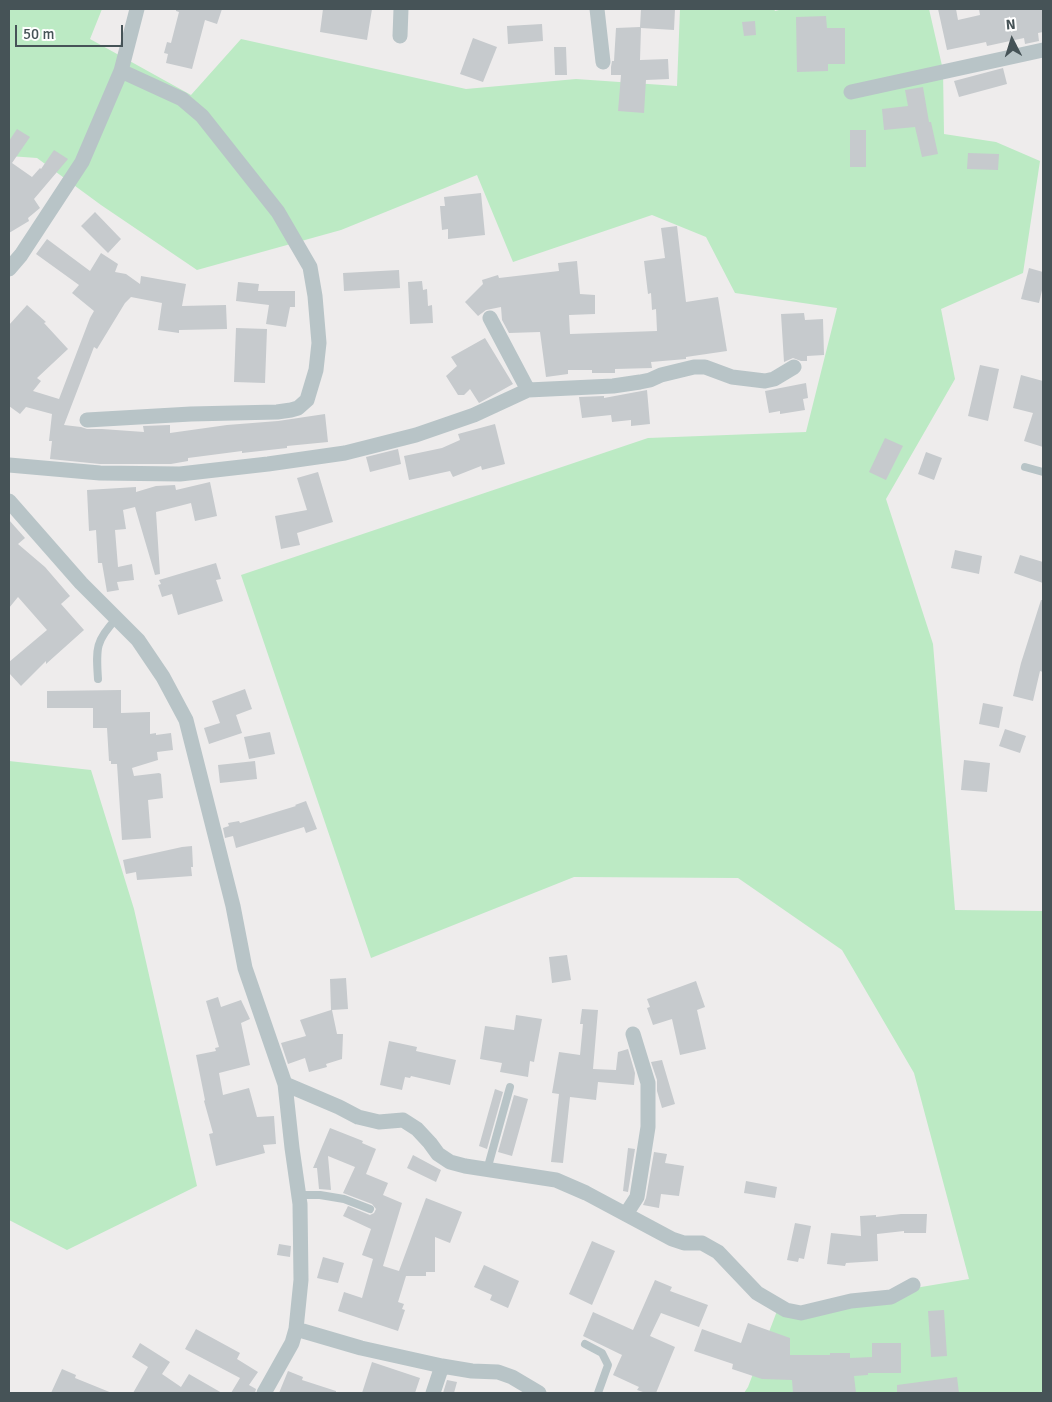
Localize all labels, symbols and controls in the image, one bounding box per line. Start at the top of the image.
scale bar [18,15,125,47]
north arrow [987,15,1037,65]
text: N [1005,16,1016,33]
text: 50 m [23,25,54,43]

